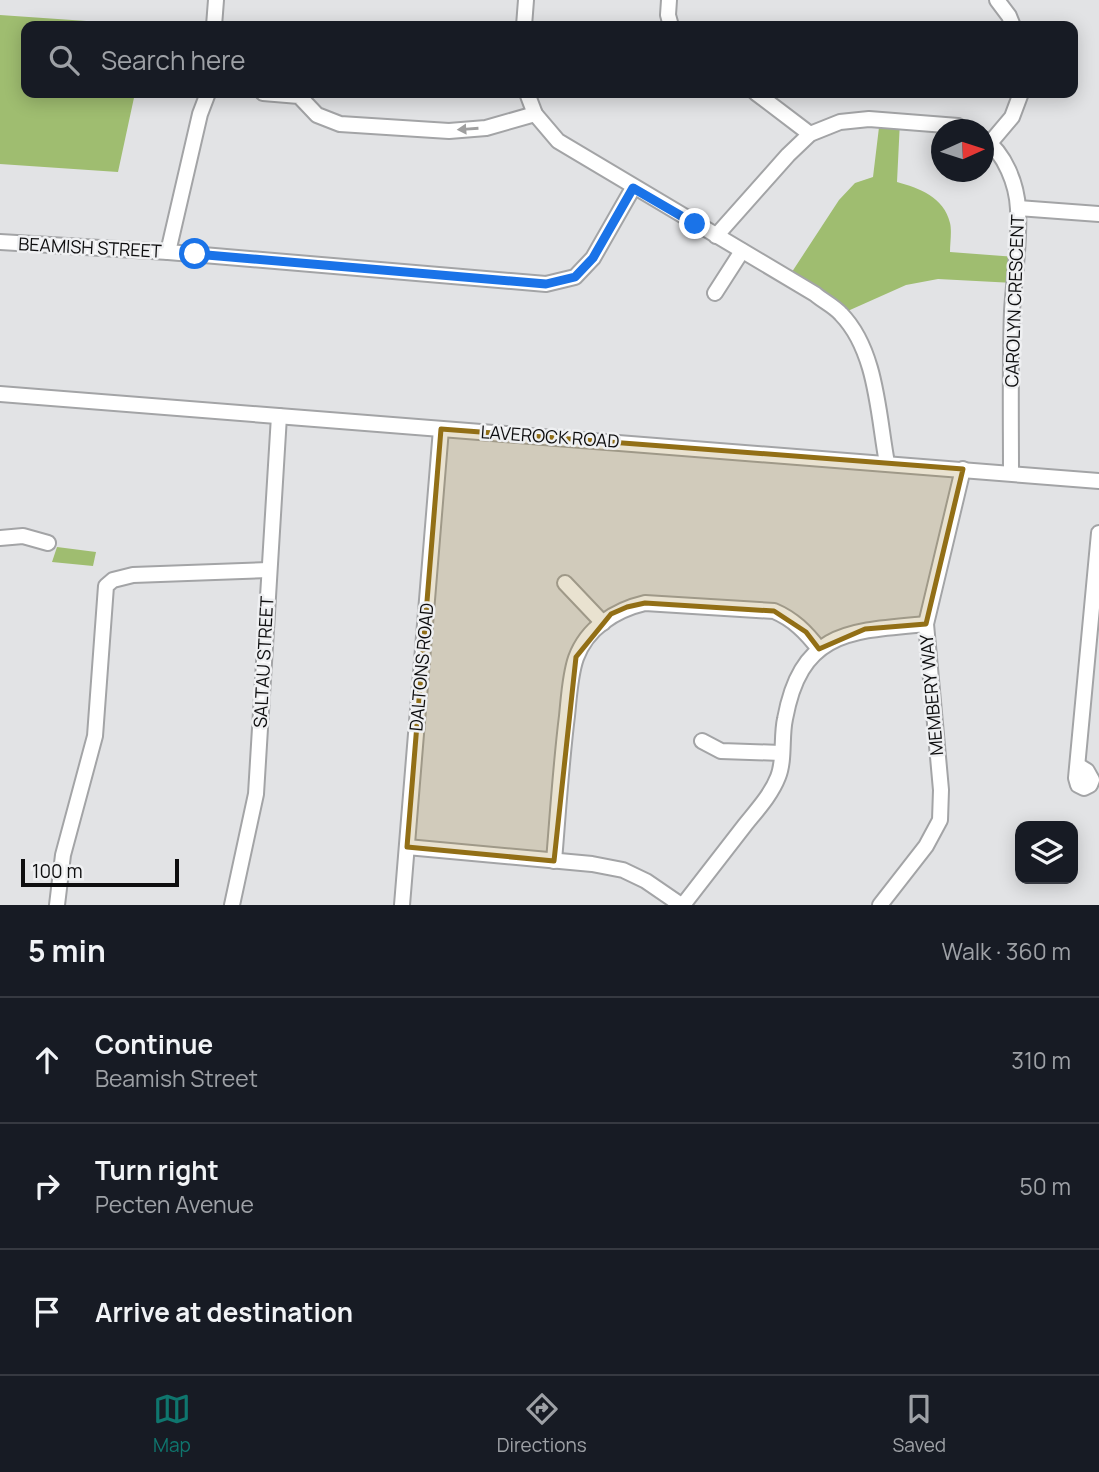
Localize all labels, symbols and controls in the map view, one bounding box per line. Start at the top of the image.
search box [21,21,1078,98]
icon: search [45,41,83,79]
text: Search here [101,42,246,78]
north arrow [931,119,994,182]
one-way arrow [457,124,479,135]
route end [679,208,710,239]
street label: CAROLYN CRESCENT [999,214,1029,388]
street label: BEAMISH STREET [18,231,163,263]
route start [179,238,210,269]
street label: LAVEROCK ROAD [480,419,620,453]
street label: SALTAU STREET [248,595,278,728]
street label: DALTONS ROAD [403,602,439,732]
street label: MEMBERY WAY [914,632,948,757]
map controls [1015,821,1078,884]
button: layers [1015,821,1078,884]
scale bar [21,856,178,888]
text: 100 m [32,858,83,884]
text: 5 min [28,930,106,971]
text: Walk · 360 m [941,935,1071,967]
text: Continue [95,1026,213,1062]
icon: ahead [28,1041,66,1079]
text: 310 m [1011,1044,1071,1076]
text: Beamish Street [95,1062,258,1094]
text: Turn right [95,1152,219,1188]
icon: right [28,1167,66,1205]
text: 50 m [1020,1170,1071,1202]
text: Pecten Avenue [95,1188,254,1220]
icon: arrive [28,1293,66,1331]
text: Arrive at destination [95,1294,353,1330]
tab: Map [153,1390,191,1458]
tab: Directions [497,1390,587,1458]
tab: Saved [893,1390,946,1458]

